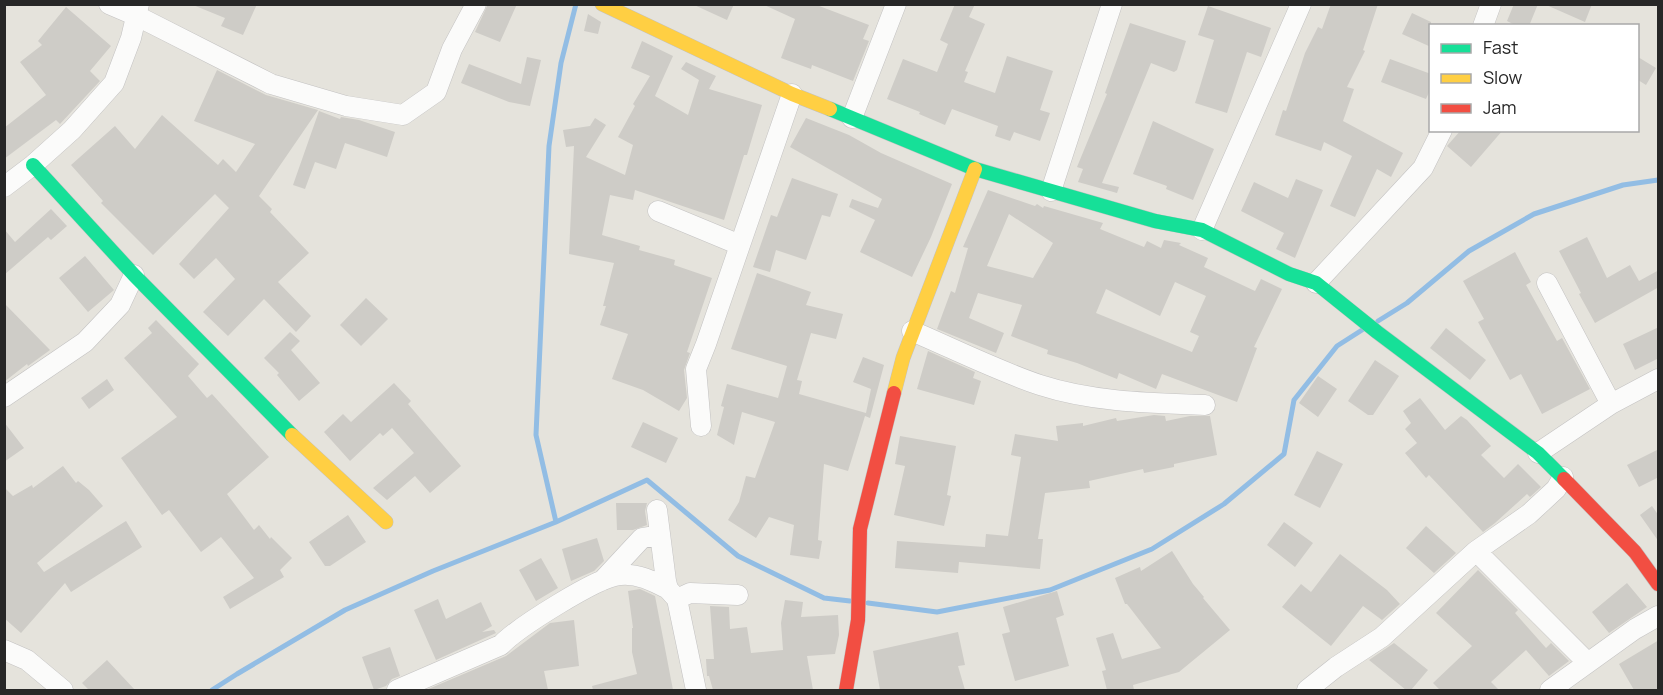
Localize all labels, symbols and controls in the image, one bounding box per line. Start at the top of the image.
legend [1429,24,1639,132]
text: Fast [1483,35,1518,59]
text: Slow [1483,65,1523,89]
text: Jam [1483,95,1517,119]

